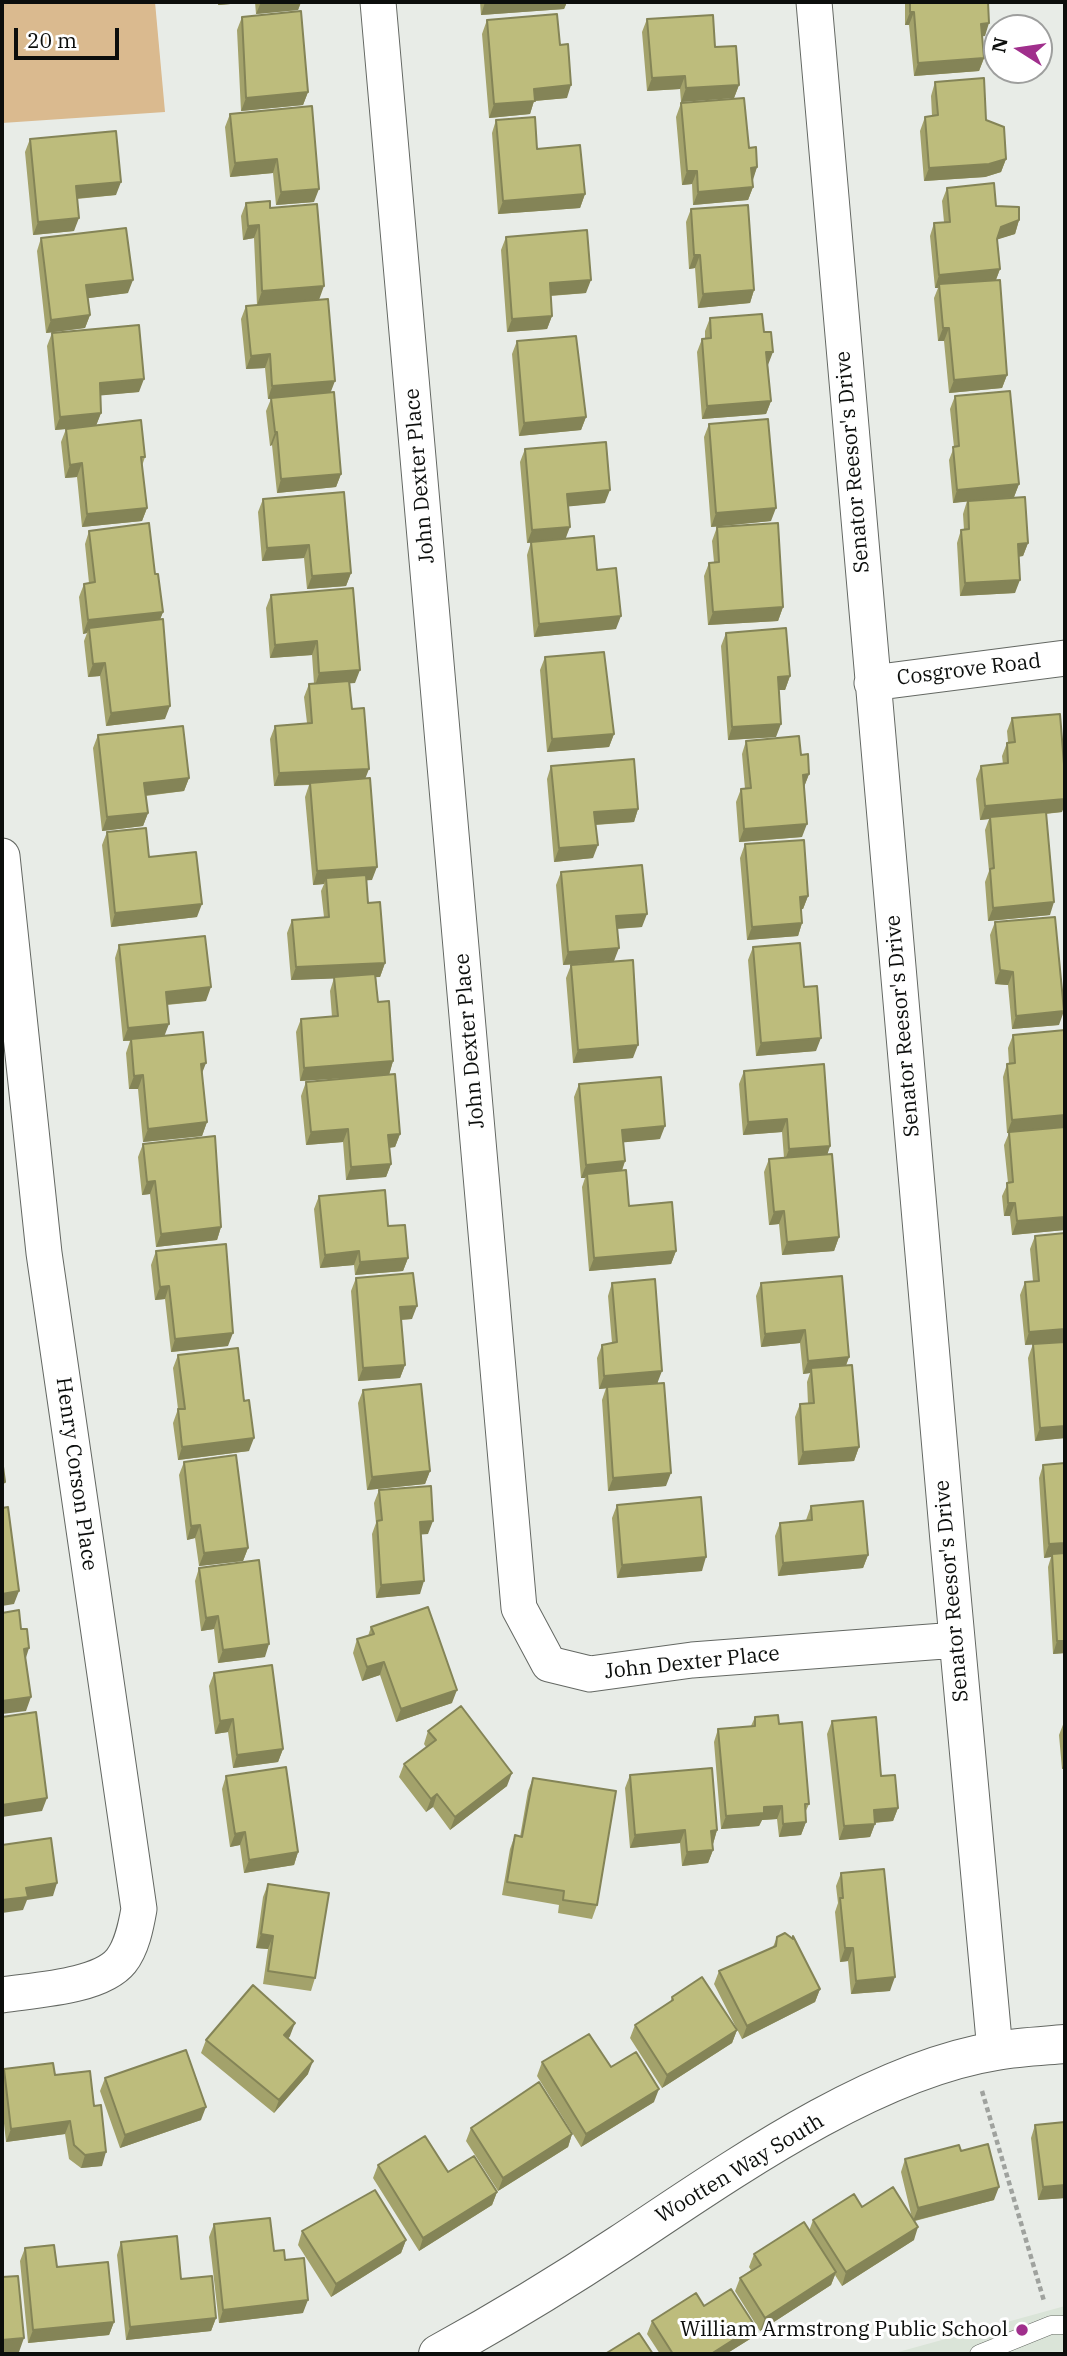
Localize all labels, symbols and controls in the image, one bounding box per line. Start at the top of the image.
scale bar [18,14,122,58]
north arrow [983,14,1053,84]
text: 20 m [27,26,77,54]
text: N [986,35,1013,55]
street label: Senator Reesor's Drive [831,350,875,574]
street label: John Dexter Place [400,387,440,565]
street label: Cosgrove Road [896,649,1042,691]
street label: Senator Reesor's Drive [881,914,925,1138]
street label: John Dexter Place [450,952,490,1130]
street label: Henry Corson Place [50,1376,102,1572]
street label: Senator Reesor's Drive [930,1479,974,1703]
street label: John Dexter Place [603,1641,781,1685]
street label: Wootten Way South [651,2109,829,2229]
place label: William Armstrong Public School [680,2317,1008,2343]
marker: William Armstrong Public School [1014,2322,1030,2338]

